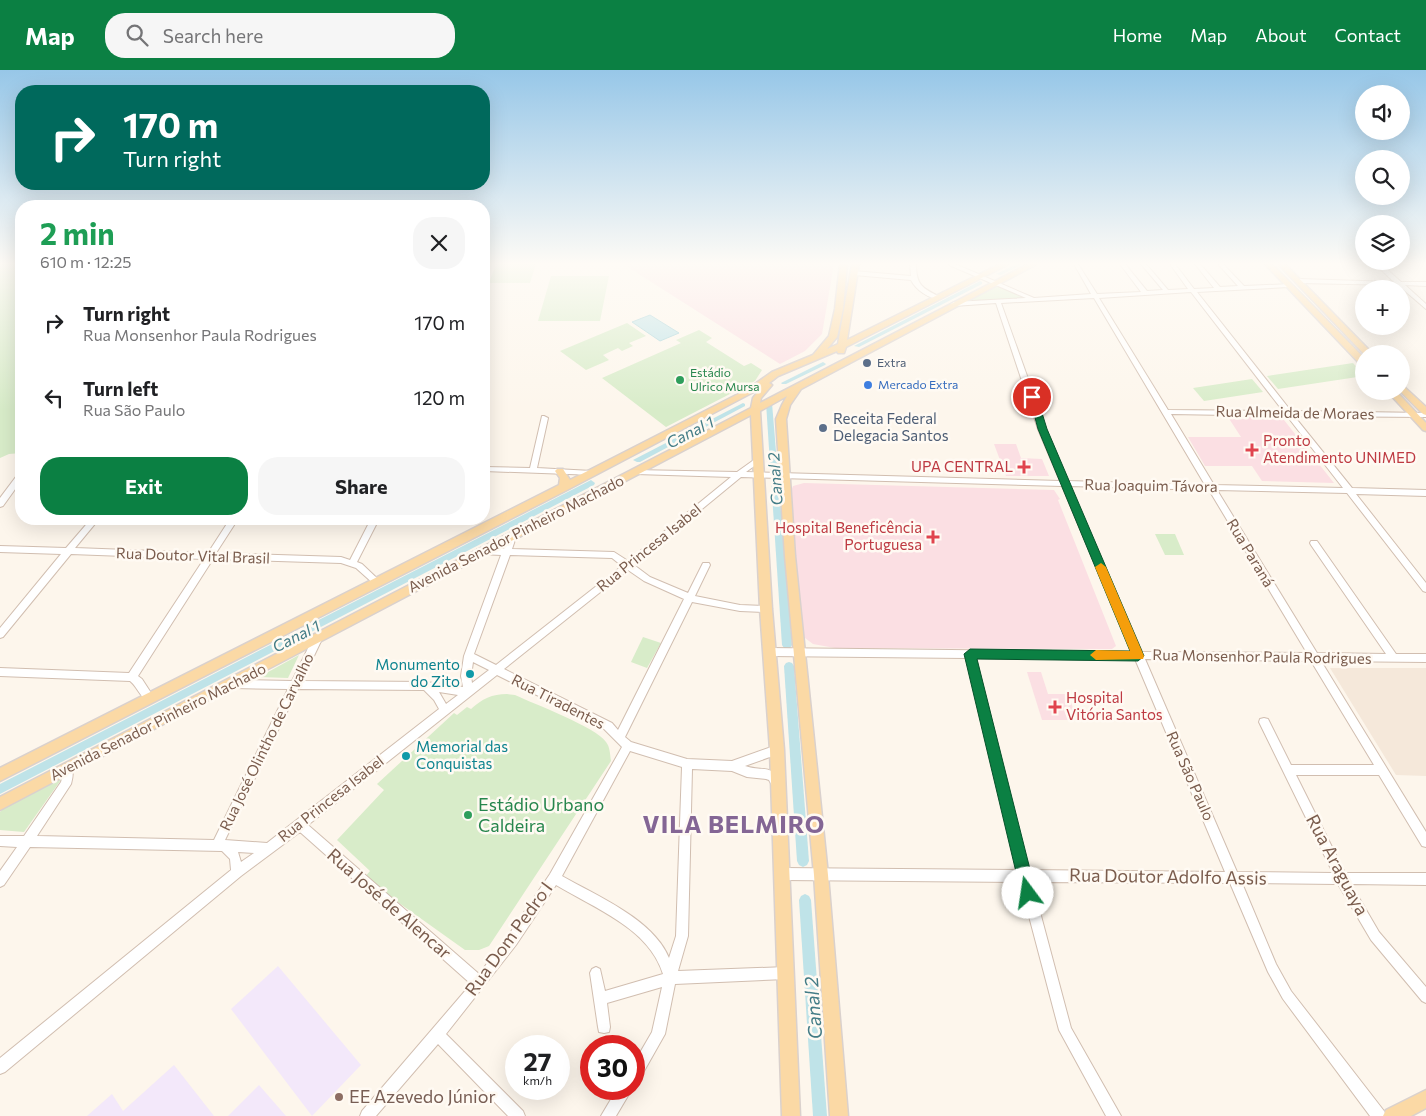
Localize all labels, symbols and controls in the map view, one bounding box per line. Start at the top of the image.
search box [105,13,455,58]
text: Map [25,21,75,50]
icon: search [123,21,151,49]
text: Search here [163,24,263,47]
text: Home [1113,24,1162,46]
text: Map [1190,24,1227,46]
text: About [1255,24,1307,46]
text: Contact [1335,24,1401,46]
map controls [1355,85,1410,400]
button: sound [1355,85,1410,140]
text: 170 m [123,102,218,145]
icon: right [40,105,105,170]
text: Turn right [123,145,221,172]
button: search [1355,150,1410,205]
text: 2 min [40,214,115,251]
button: layers [1355,215,1410,270]
button: close [413,217,465,269]
text: 610 m · 12:25 [40,252,131,271]
button: + [1355,280,1410,335]
text: Turn right [83,302,170,325]
icon: right [40,309,68,337]
text: 170 m [414,311,465,334]
text: Rua Monsenhor Paula Rodrigues [83,325,317,344]
button: − [1355,345,1410,400]
place label: Extra [877,355,906,369]
marker: Extra [861,357,873,369]
place label: Estádio Ulrico Mursa [690,365,760,393]
marker: Estádio Ulrico Mursa [674,374,686,386]
pin [1011,376,1053,418]
text: Turn left [83,377,158,400]
place label: Mercado Extra [878,377,958,391]
marker: Mercado Extra [862,379,874,391]
icon: arrive [1018,383,1046,411]
icon: left [40,384,68,412]
text: 120 m [414,386,465,409]
text: Rua São Paulo [83,400,185,419]
street label: Rua Almeida de Moraes [1216,402,1375,422]
place label: Receita Federal Delegacia Santos [833,409,949,444]
water label: Canal 1 [663,411,717,452]
marker: Receita Federal Delegacia Santos [817,422,829,434]
place label: Pronto Atendimento UNIMED [1263,431,1416,466]
marker: Pronto Atendimento UNIMED [1245,443,1259,457]
water label: Canal 2 [763,452,786,506]
button: Exit [40,457,248,515]
button: Share [258,457,465,515]
place label: UPA CENTRAL [911,457,1013,475]
marker: UPA CENTRAL [1017,460,1031,474]
street label: Avenida Senador Pinheiro Machado [405,471,627,596]
street label: Rua Joaquim Távora [1084,475,1218,495]
street label: Rua Princesa Isabel [592,500,704,595]
street label: Rua Paraná [1223,515,1278,590]
place label: Hospital Beneficência Portuguesa [775,518,922,553]
marker: Hospital Beneficência Portuguesa [926,530,940,544]
street label: Rua Doutor Vital Brasil [116,543,270,567]
water label: Canal 1 [269,615,323,656]
street label: Rua Monsenhor Paula Rodrigues [1152,645,1372,667]
street label: Rua José Olintho de Carvalho [215,650,317,833]
place label: Monumento do Zito [375,655,460,690]
street label: Avenida Senador Pinheiro Machado [47,659,269,784]
marker: Monumento do Zito [464,668,476,680]
street label: Rua Tiradentes [509,670,608,732]
place label: Hospital Vitória Santos [1066,688,1163,723]
marker: Hospital Vitória Santos [1048,700,1062,714]
street label: Rua São Paulo [1163,728,1219,823]
place label: Memorial das Conquistas [416,737,508,772]
marker: Memorial das Conquistas [400,750,412,762]
street label: Rua Princesa Isabel [274,751,387,845]
place label: Estádio Urbano Caldeira [478,793,604,836]
marker: Estádio Urbano Caldeira [462,809,474,821]
district label: VILA BELMIRO [643,809,825,838]
street label: Rua Araguaya [1302,810,1374,919]
street label: Rua José de Alencar [323,843,456,963]
street label: Rua Doutor Adolfo Assis [1069,863,1267,889]
position arrow [1001,866,1053,918]
street label: Rua Dom Pedro I [460,877,557,999]
water label: Canal 2 [799,975,826,1040]
speed limit sign: 30 [580,1035,645,1100]
text: 27 [524,1046,551,1076]
text: km/h [523,1073,552,1087]
place label: EE Azevedo Júnior [349,1085,496,1107]
marker: EE Azevedo Júnior [333,1091,345,1103]

